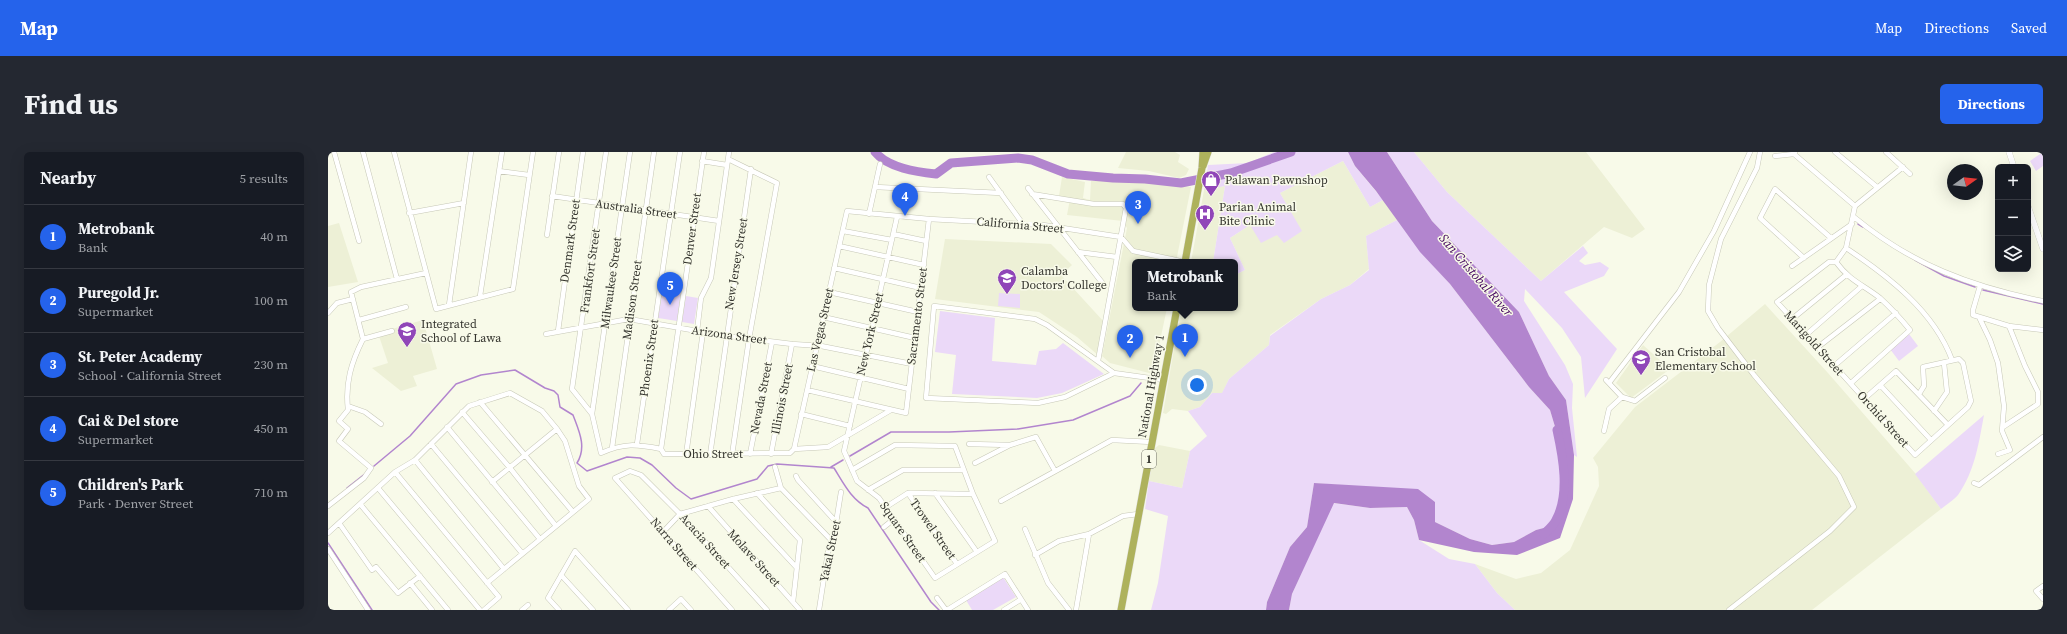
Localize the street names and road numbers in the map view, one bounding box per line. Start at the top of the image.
street label: Denver Street [679,192,705,266]
street label: Australia Street [594,195,678,223]
street label: Denmark Street [556,198,584,284]
street label: California Street [976,213,1064,237]
street label: New Jersey Street [721,217,751,311]
street label: Frankfort Street [576,228,604,314]
street label: Milwaukee Street [597,236,625,330]
street label: Madison Street [619,259,645,341]
street label: Sacramento Street [903,267,931,365]
street label: Las Vegas Street [803,287,837,373]
street label: New York Street [853,291,887,377]
street label: Marigold Street [1781,307,1847,379]
street label: Phoenix Street [636,318,662,398]
street label: Arizona Street [690,322,768,348]
street label: National Highway 1 [1134,333,1168,439]
street label: Nevada Street [746,360,776,435]
street label: Illinois Street [767,362,797,436]
street label: Orchid Street [1853,387,1913,451]
street label: Ohio Street [683,446,743,462]
road number: 1 [1142,450,1156,468]
street label: Trowel Street [906,495,960,563]
street label: Square Street [876,498,930,566]
street label: Acacia Street [676,510,734,572]
street label: Narra Street [647,514,701,574]
street label: Yakal Street [816,519,844,583]
street label: Molave Street [724,526,784,590]

